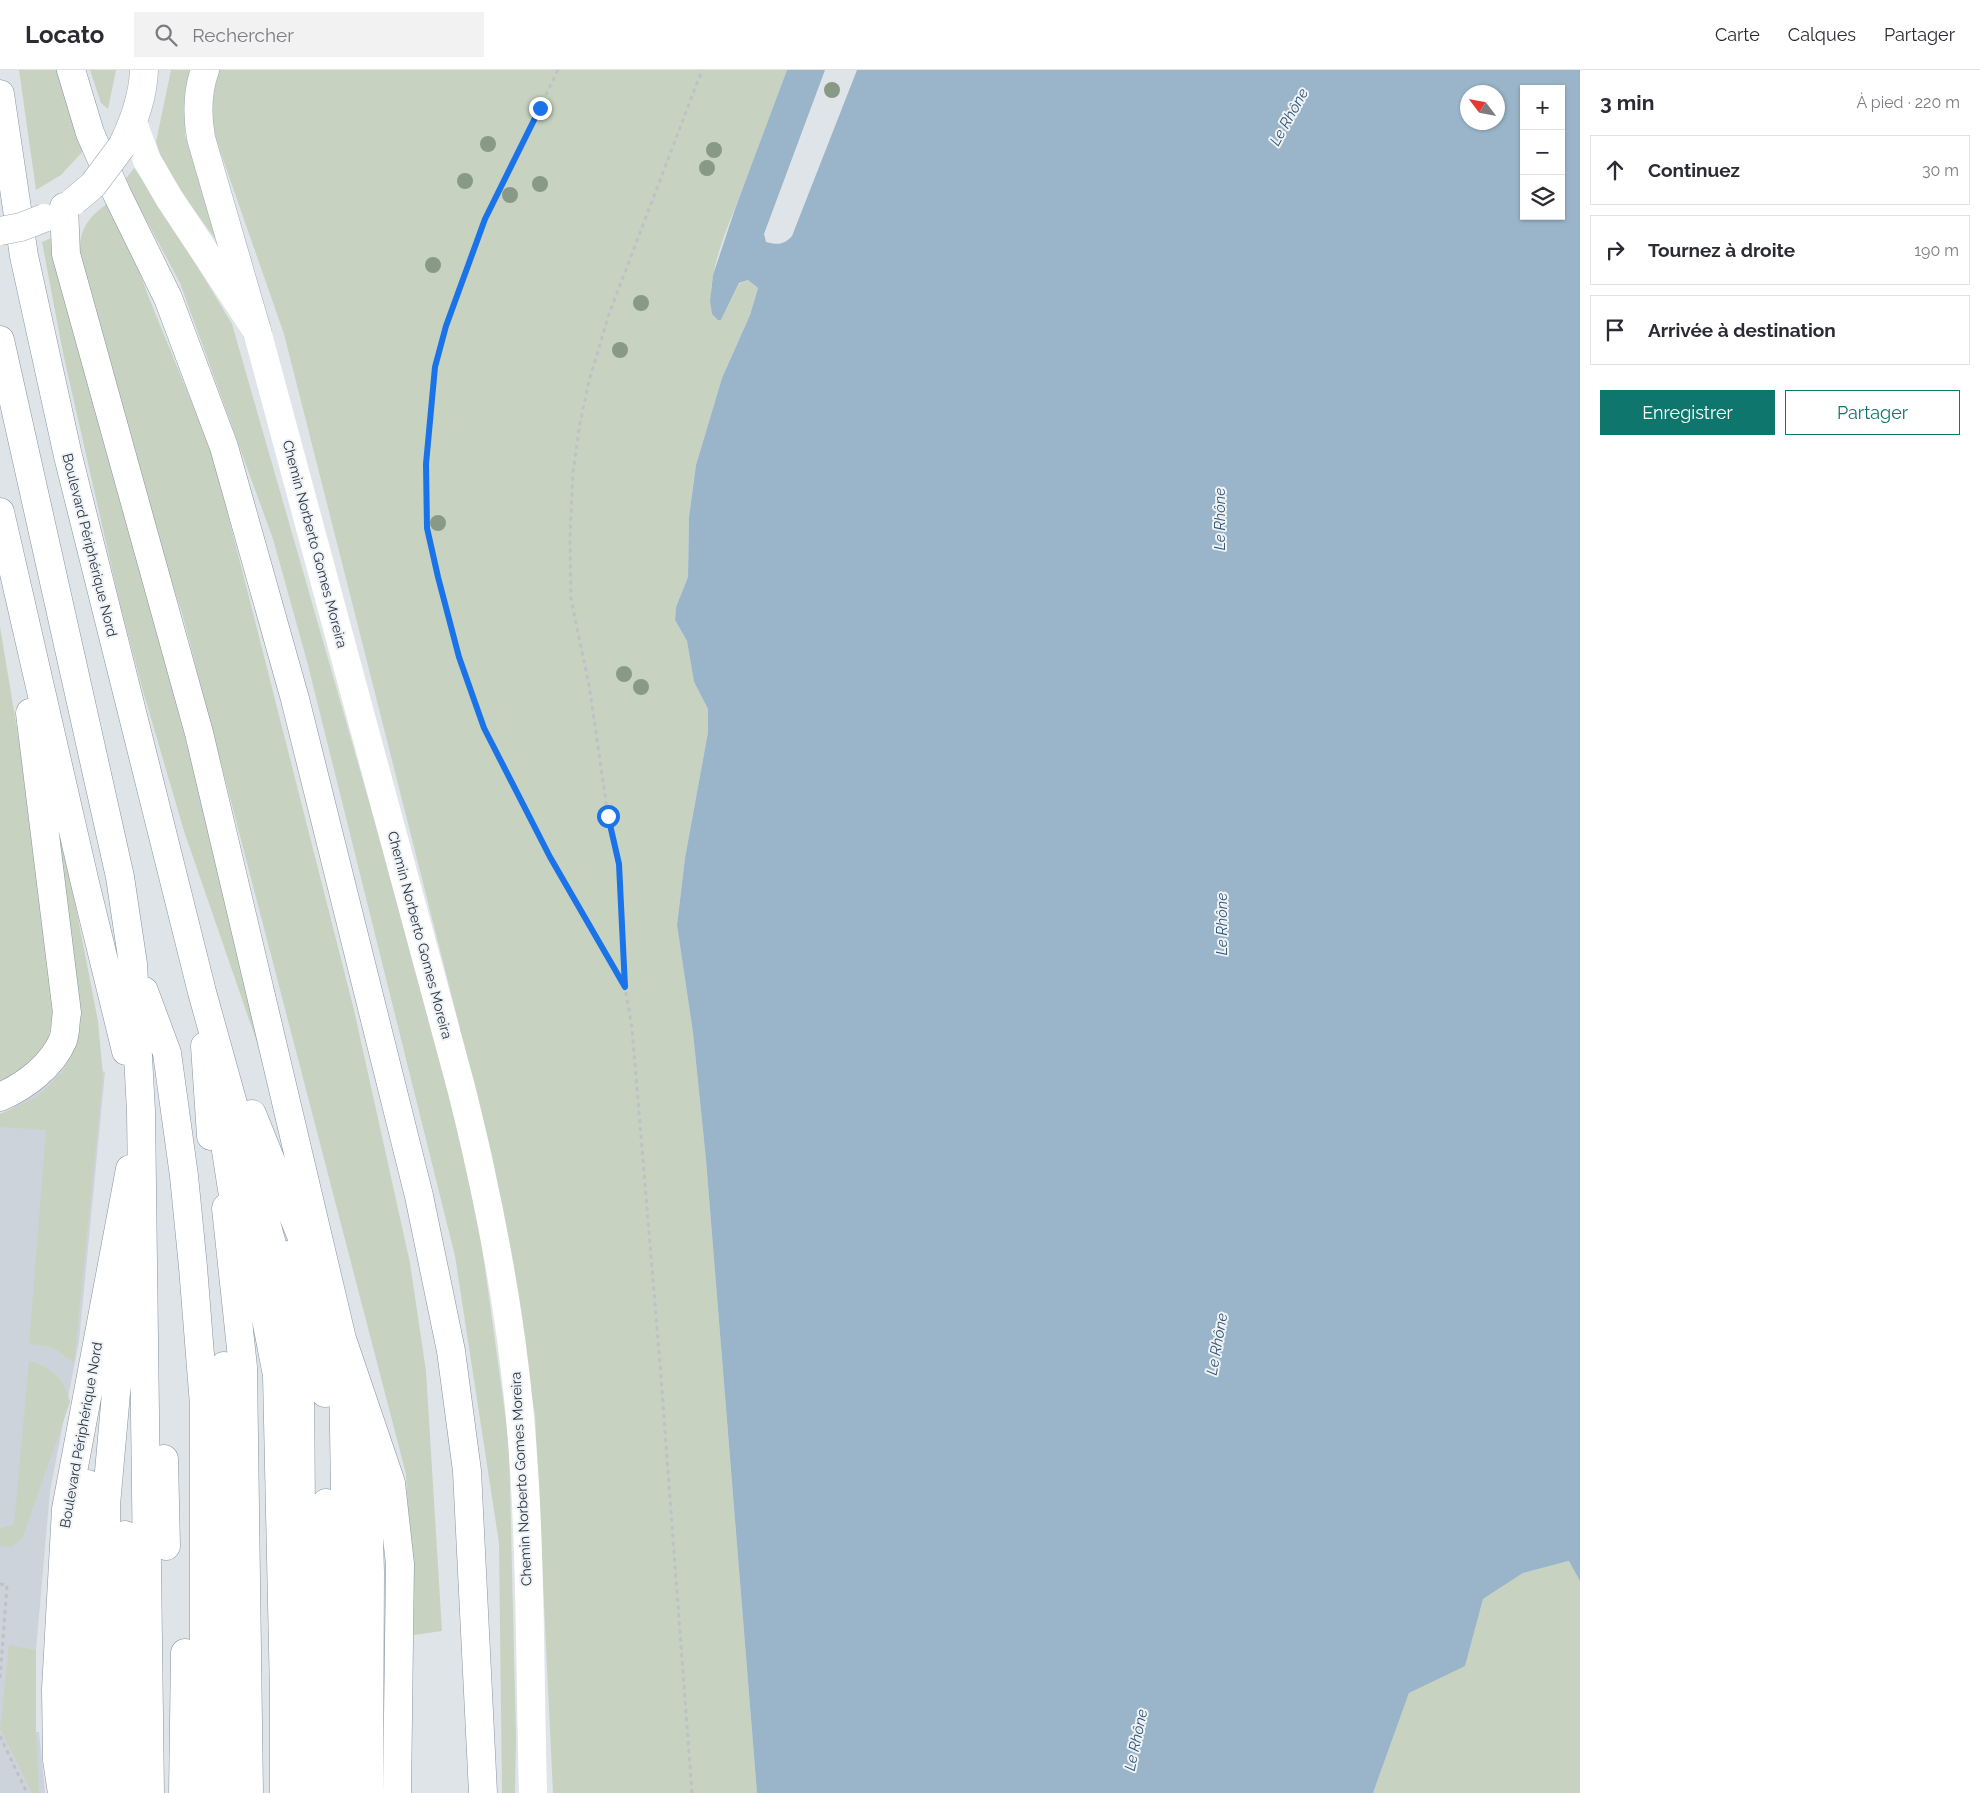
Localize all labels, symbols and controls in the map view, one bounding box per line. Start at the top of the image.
search box [134,12,484,57]
text: Locato [25,20,104,49]
icon: search [152,21,180,49]
text: Rechercher [192,24,294,46]
text: Carte [1715,24,1760,45]
text: Calques [1788,24,1856,45]
text: Partager [1884,24,1955,45]
water label: Le Rhône [1266,85,1312,149]
north arrow [1460,85,1505,130]
map controls [1520,85,1565,220]
button: + [1520,85,1565,130]
text: 3 min [1600,90,1654,115]
text: À pied · 220 m [1856,93,1960,112]
route end [529,97,552,120]
button: − [1520,130,1565,175]
icon: ahead [1601,156,1629,184]
text: Continuez [1648,159,1740,181]
text: 30 m [1922,161,1959,180]
button: layers [1520,175,1565,220]
icon: right [1601,236,1629,264]
text: Tournez à droite [1648,239,1795,261]
text: 190 m [1914,241,1959,260]
icon: arrive [1601,316,1629,344]
text: Arrivée à destination [1648,319,1836,341]
button: Enregistrer [1600,390,1775,435]
button: Partager [1785,390,1960,435]
street label: Chemin Norberto Gomes Moreira [280,438,350,650]
street label: Boulevard Périphérique Nord [59,452,121,638]
water label: Le Rhône [1211,488,1229,550]
route start [597,805,620,828]
street label: Chemin Norberto Gomes Moreira [385,829,455,1041]
water label: Le Rhône [1213,893,1231,955]
water label: Le Rhône [1203,1312,1231,1376]
street label: Boulevard Périphérique Nord [57,1341,105,1529]
street label: Chemin Norberto Gomes Moreira [507,1371,535,1587]
water label: Le Rhône [1121,1708,1151,1772]

